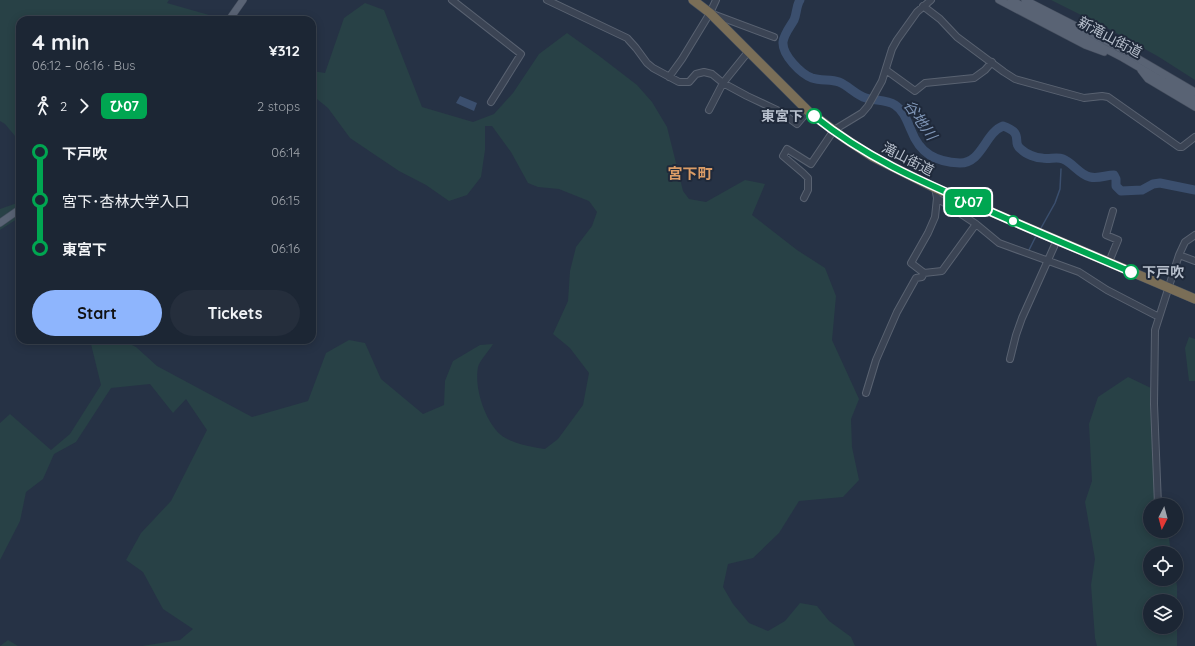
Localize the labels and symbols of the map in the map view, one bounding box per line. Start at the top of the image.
street label: 新滝山街道 [1075,13,1145,61]
water label: 谷地川 [900,96,942,145]
place label: 東宮下 [761,107,803,125]
marker: 東宮下 [806,108,822,124]
street label: 滝山街道 [879,138,937,180]
district label: 宮下町 [667,164,713,183]
line badge: ひ07 [945,189,991,215]
unlabelled marker [1007,215,1019,227]
place label: 下戸吹 [1142,263,1184,281]
marker: 下戸吹 [1123,264,1139,280]
north arrow [1143,498,1183,538]

